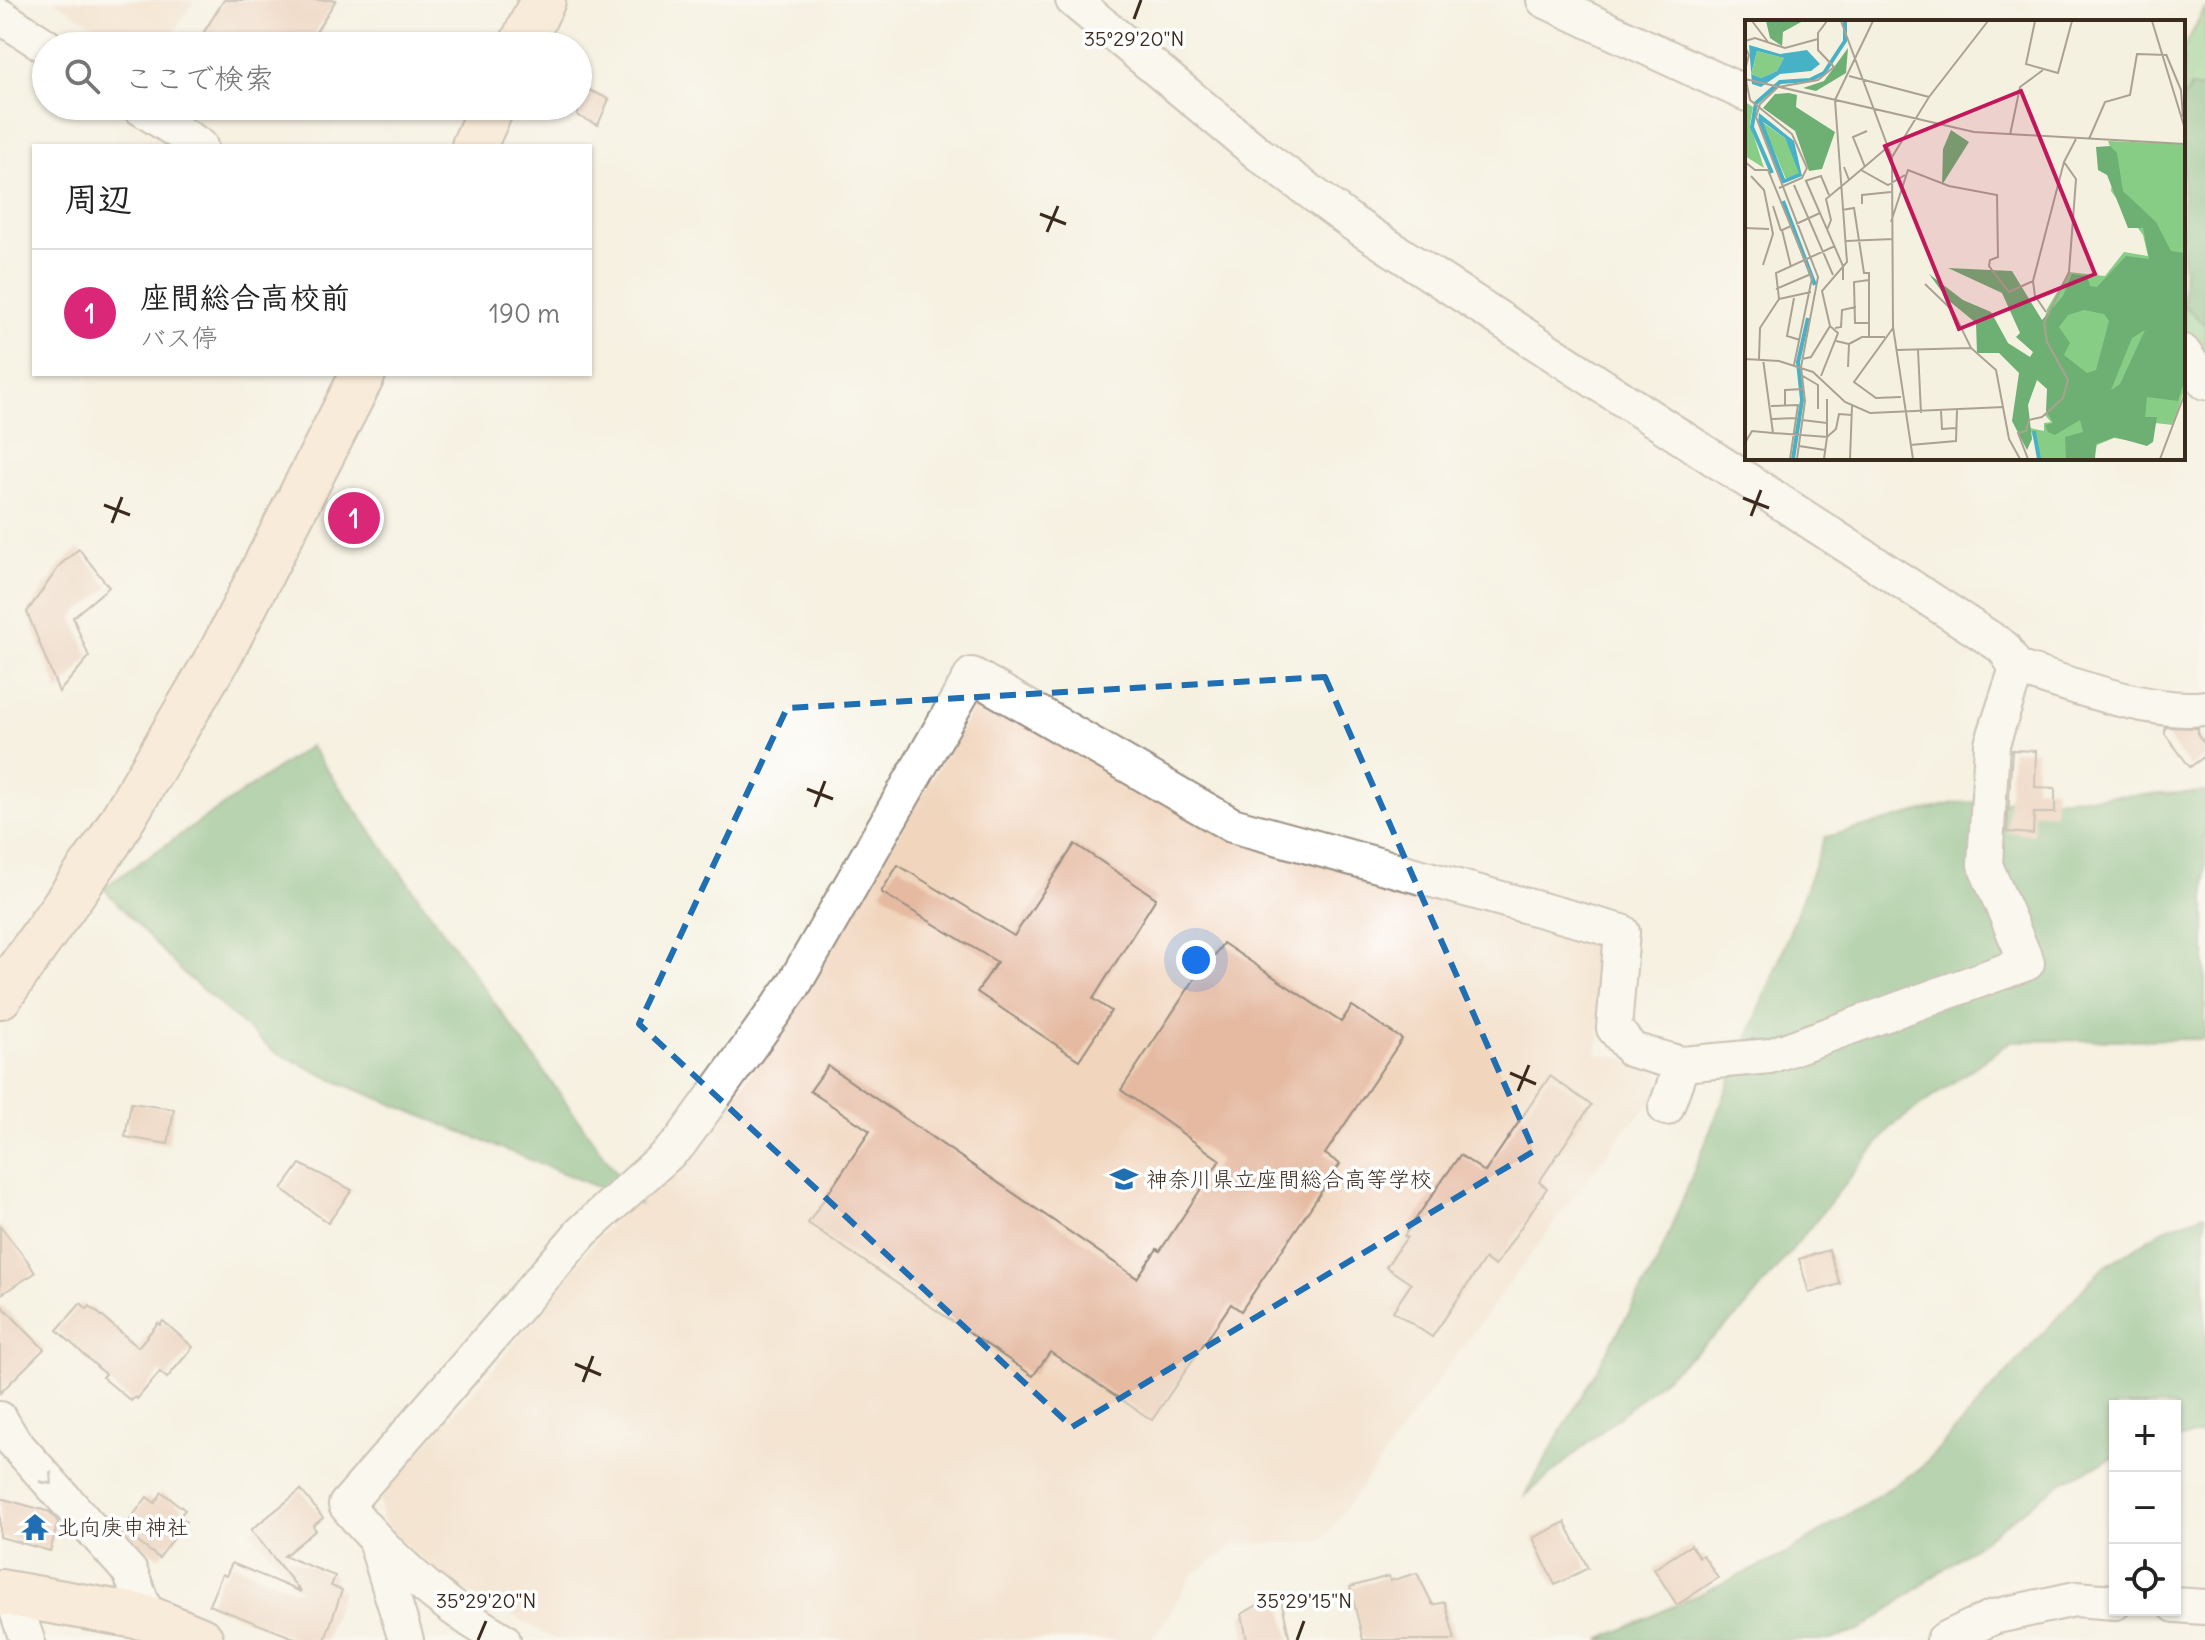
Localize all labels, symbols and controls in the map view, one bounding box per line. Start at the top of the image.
inset map [1745,20,2185,460]
text: 35°29'20"N [1084,26,1184,51]
search box [32,32,592,120]
icon: search [60,54,104,98]
text: ここで検索 [124,59,274,97]
text: 周辺 [64,177,132,220]
text: 座間総合高校前 [140,278,350,316]
text: 1 [85,297,95,330]
text: 190 m [489,297,560,330]
text: バス停 [140,321,218,354]
pin: 1 [328,488,380,548]
your location [1176,940,1216,980]
school or university icon: 神奈川県立座間総合高等学校 [1109,1164,1139,1194]
place label: 神奈川県立座間総合高等学校 [1146,1165,1432,1193]
map controls [2109,1400,2181,1616]
button: + [2109,1400,2181,1472]
one-way arrow [39,1471,53,1485]
button: − [2109,1472,2181,1544]
temple icon: 北向庚申神社 [20,1512,50,1542]
place label: 北向庚申神社 [57,1513,189,1541]
button: locate [2109,1544,2181,1616]
text: 35°29'20"N [436,1588,536,1613]
text: 35°29'15"N [1256,1588,1352,1613]

